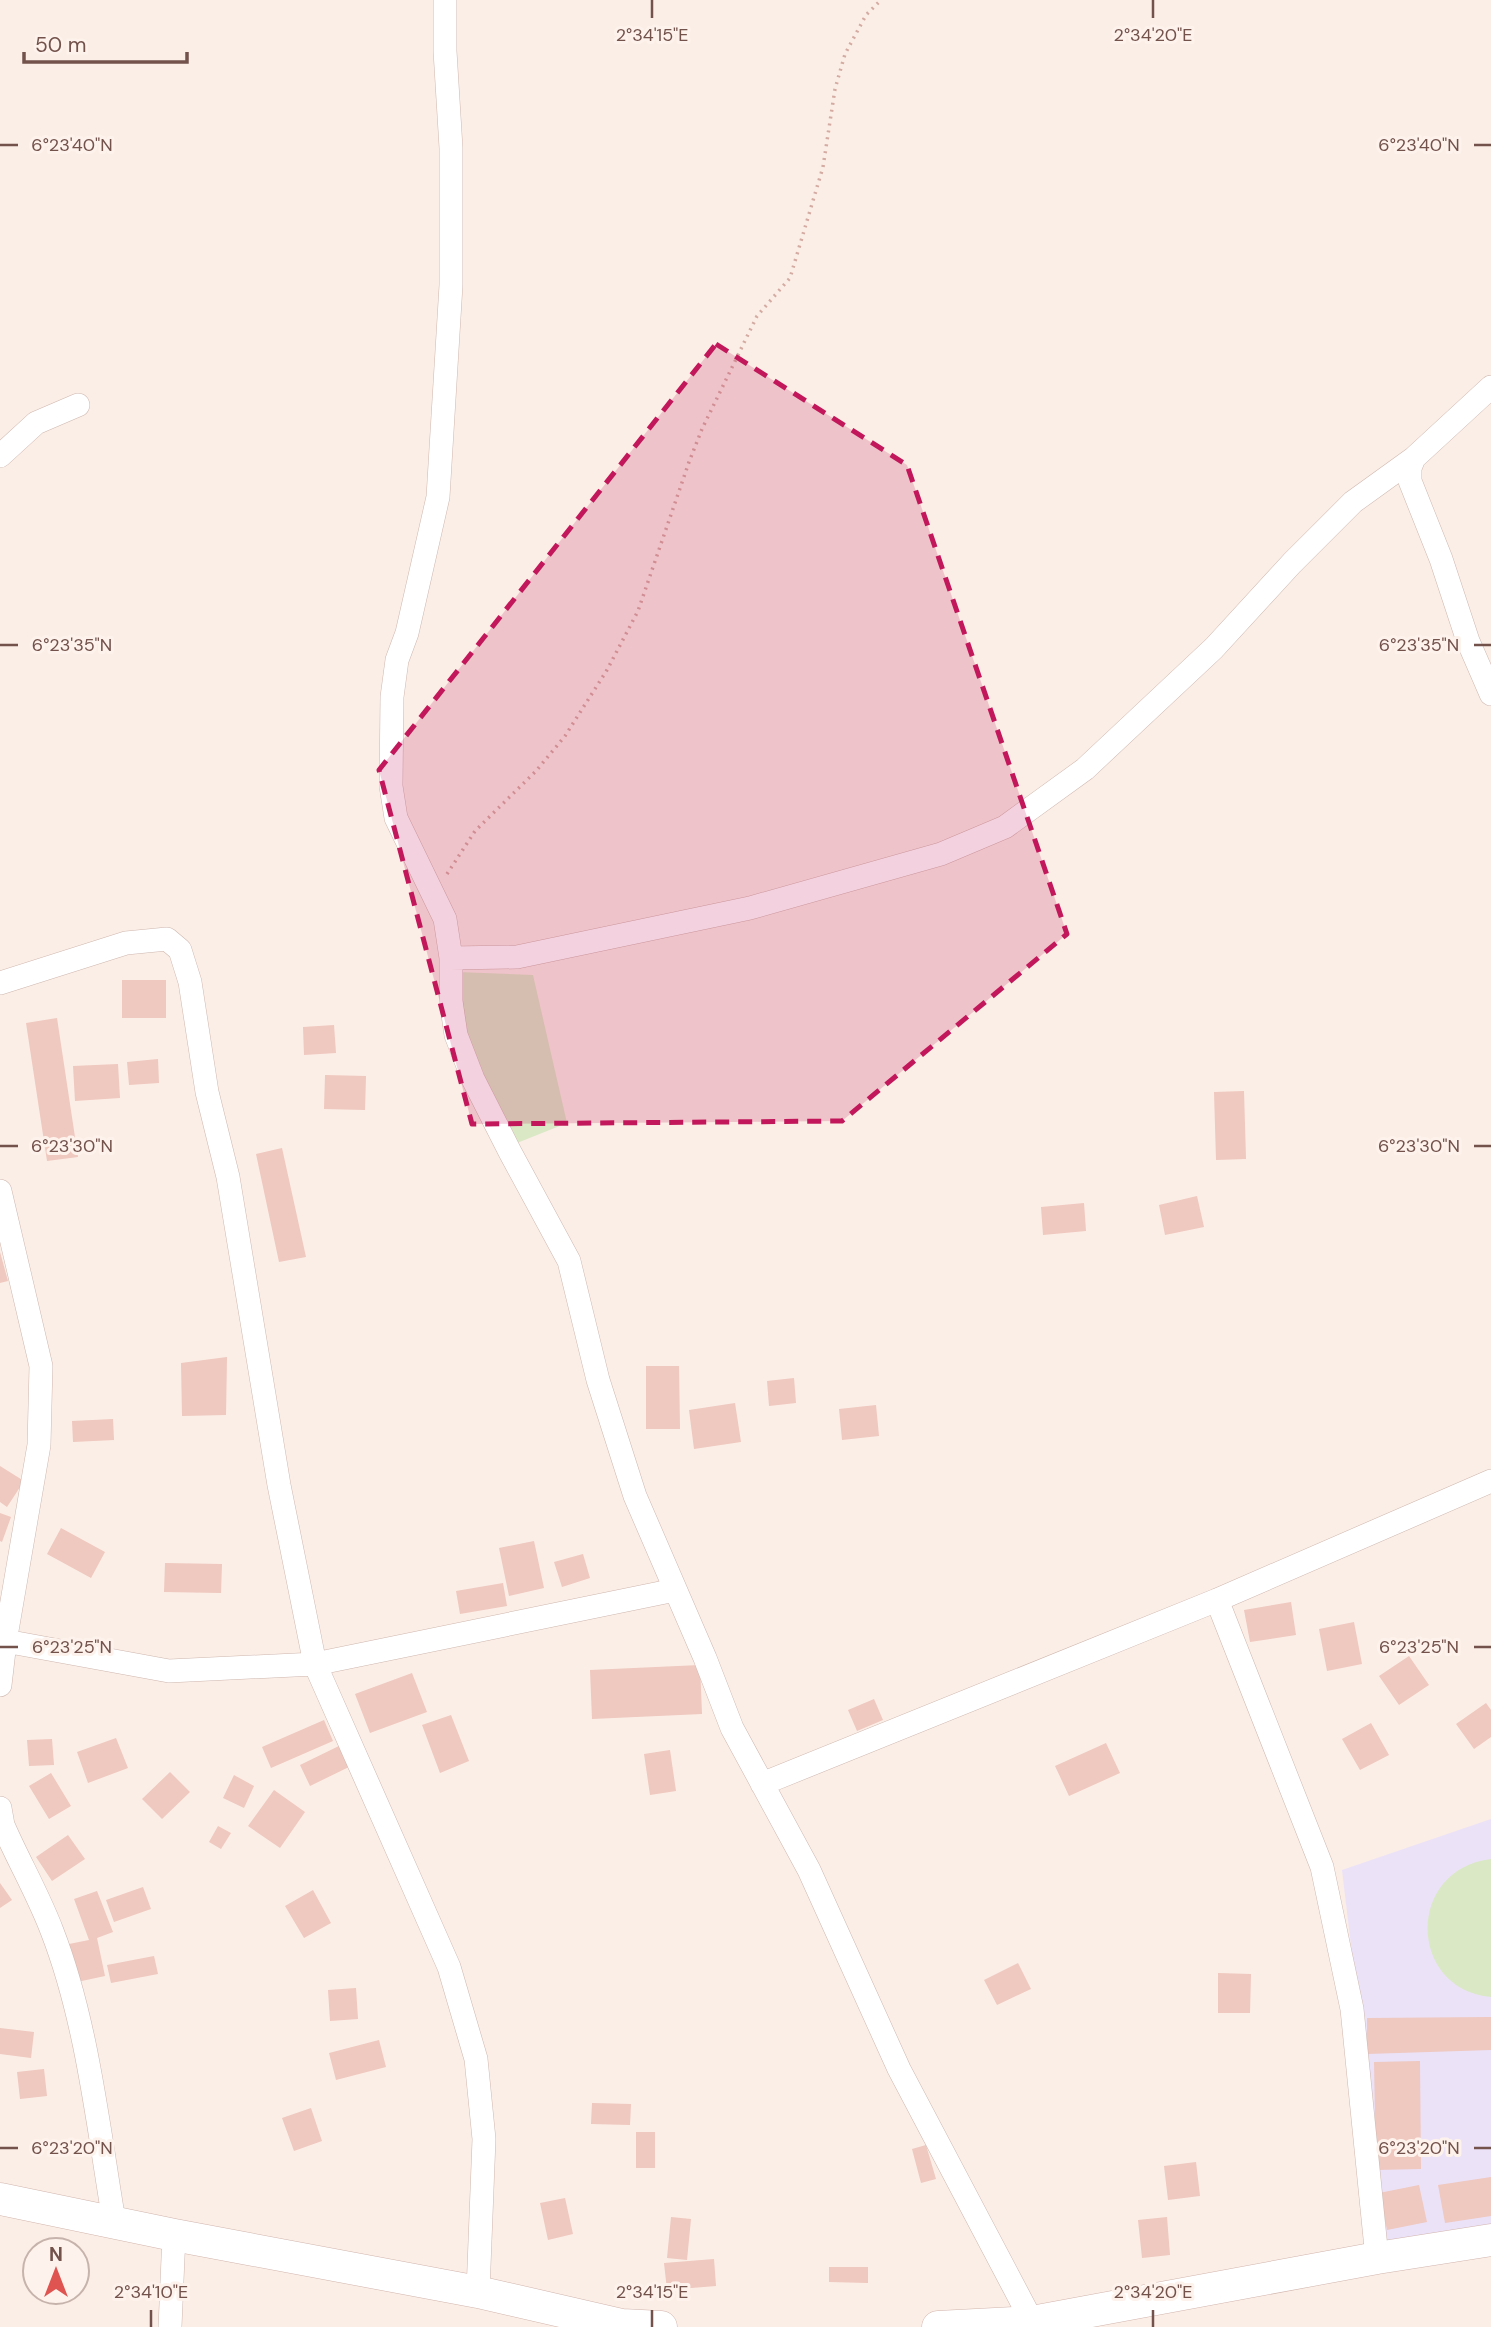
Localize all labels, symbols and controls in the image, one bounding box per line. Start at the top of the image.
scale bar [24,21,187,65]
text: 2°34'15"E [616,23,688,47]
text: 2°34'20"E [1114,23,1192,47]
text: 50 m [35,31,86,59]
text: 6°23'40"N [31,133,113,157]
text: 6°23'40"N [1378,133,1460,157]
text: 6°23'35"N [32,633,112,657]
text: 6°23'35"N [1379,633,1459,657]
text: 6°23'30"N [31,1134,113,1158]
text: 6°23'30"N [1378,1134,1460,1158]
text: 6°23'25"N [32,1635,112,1659]
text: 6°23'25"N [1379,1635,1459,1659]
text: 6°23'20"N [31,2136,113,2160]
text: 6°23'20"N [1378,2136,1460,2160]
north arrow [21,2236,91,2306]
text: N [49,2242,63,2267]
text: 2°34'10"E [114,2280,188,2304]
text: 2°34'15"E [616,2280,688,2304]
text: 2°34'20"E [1114,2280,1192,2304]

